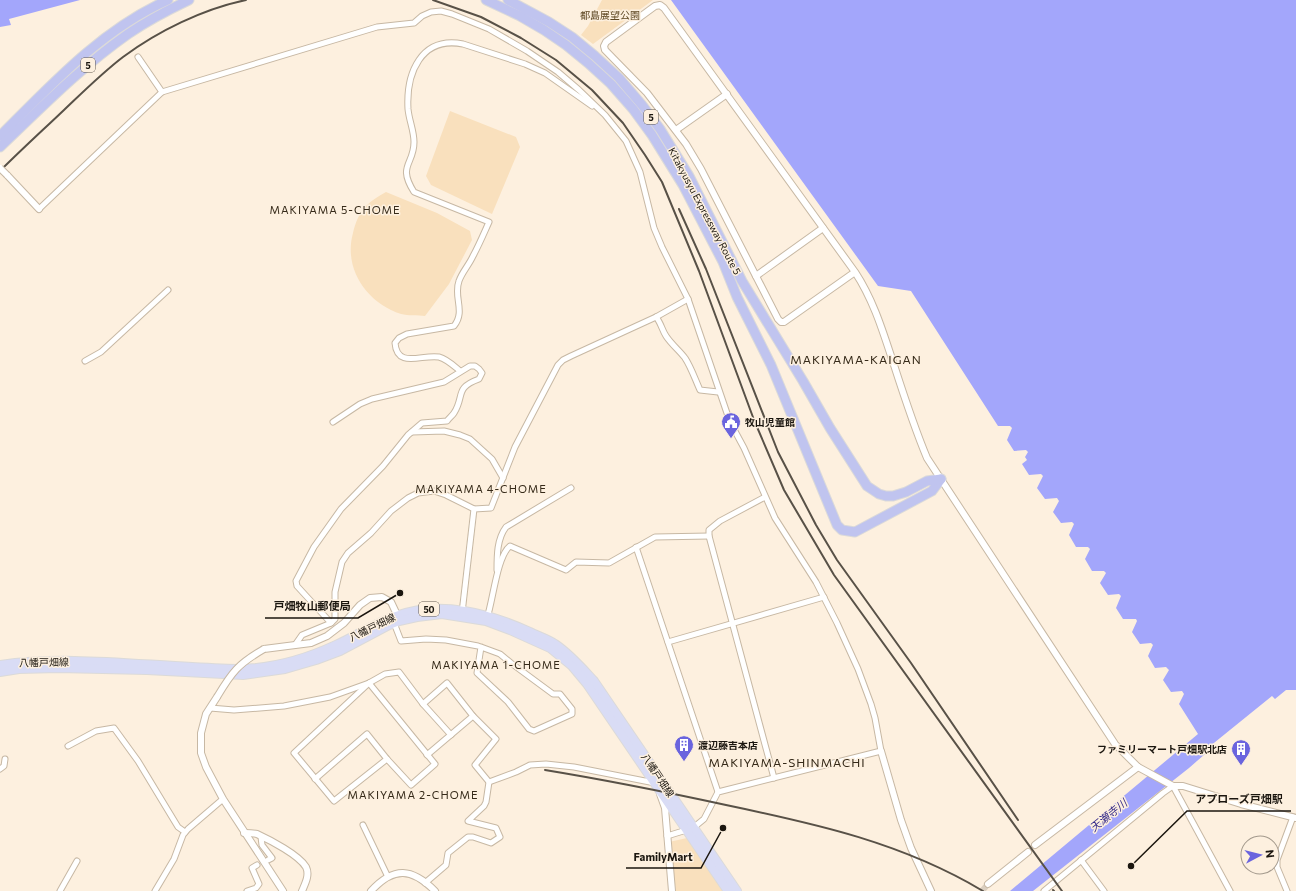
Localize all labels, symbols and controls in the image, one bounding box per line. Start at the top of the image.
park label: 都島展望公園 [580,9,640,21]
road number: 5 [81,58,95,72]
road number: 5 [644,110,658,124]
street label: Kitakyusyu Expressway Route 5 [666,145,744,277]
district label: MAKIYAMA 5-CHOME [269,203,401,216]
district label: MAKIYAMA-KAIGAN [790,352,922,366]
public building icon: 牧山児童館 [720,411,742,439]
place label: 牧山児童館 [745,416,795,428]
district label: MAKIYAMA 4-CHOME [415,482,547,495]
callout: 戸畑牧山郵便局 [265,595,358,618]
text: 戸畑牧山郵便局 [274,599,351,612]
road number: 50 [419,602,439,616]
street label: 八幡戸畑線 [347,611,397,643]
street label: 八幡戸畑線 [19,656,69,668]
district label: MAKIYAMA 1-CHOME [431,658,561,671]
building icon: 渡辺藤吉本店 [673,734,695,762]
building icon: ファミリーマート戸畑駅北店 [1230,738,1252,766]
place label: 渡辺藤吉本店 [698,739,758,751]
place label: ファミリーマート戸畑駅北店 [1097,743,1227,755]
street label: 八幡戸畑線 [639,751,677,799]
district label: MAKIYAMA-SHINMACHI [708,755,866,769]
district label: MAKIYAMA 2-CHOME [348,788,478,801]
callout: アプローズ戸畑駅 [1187,788,1291,811]
text: アプローズ戸畑駅 [1195,792,1283,805]
water label: 天瀬寺川 [1087,795,1130,834]
north arrow [1240,835,1280,875]
callout: FamilyMart [626,845,701,868]
text: N [1263,849,1277,859]
text: FamilyMart [633,850,693,863]

